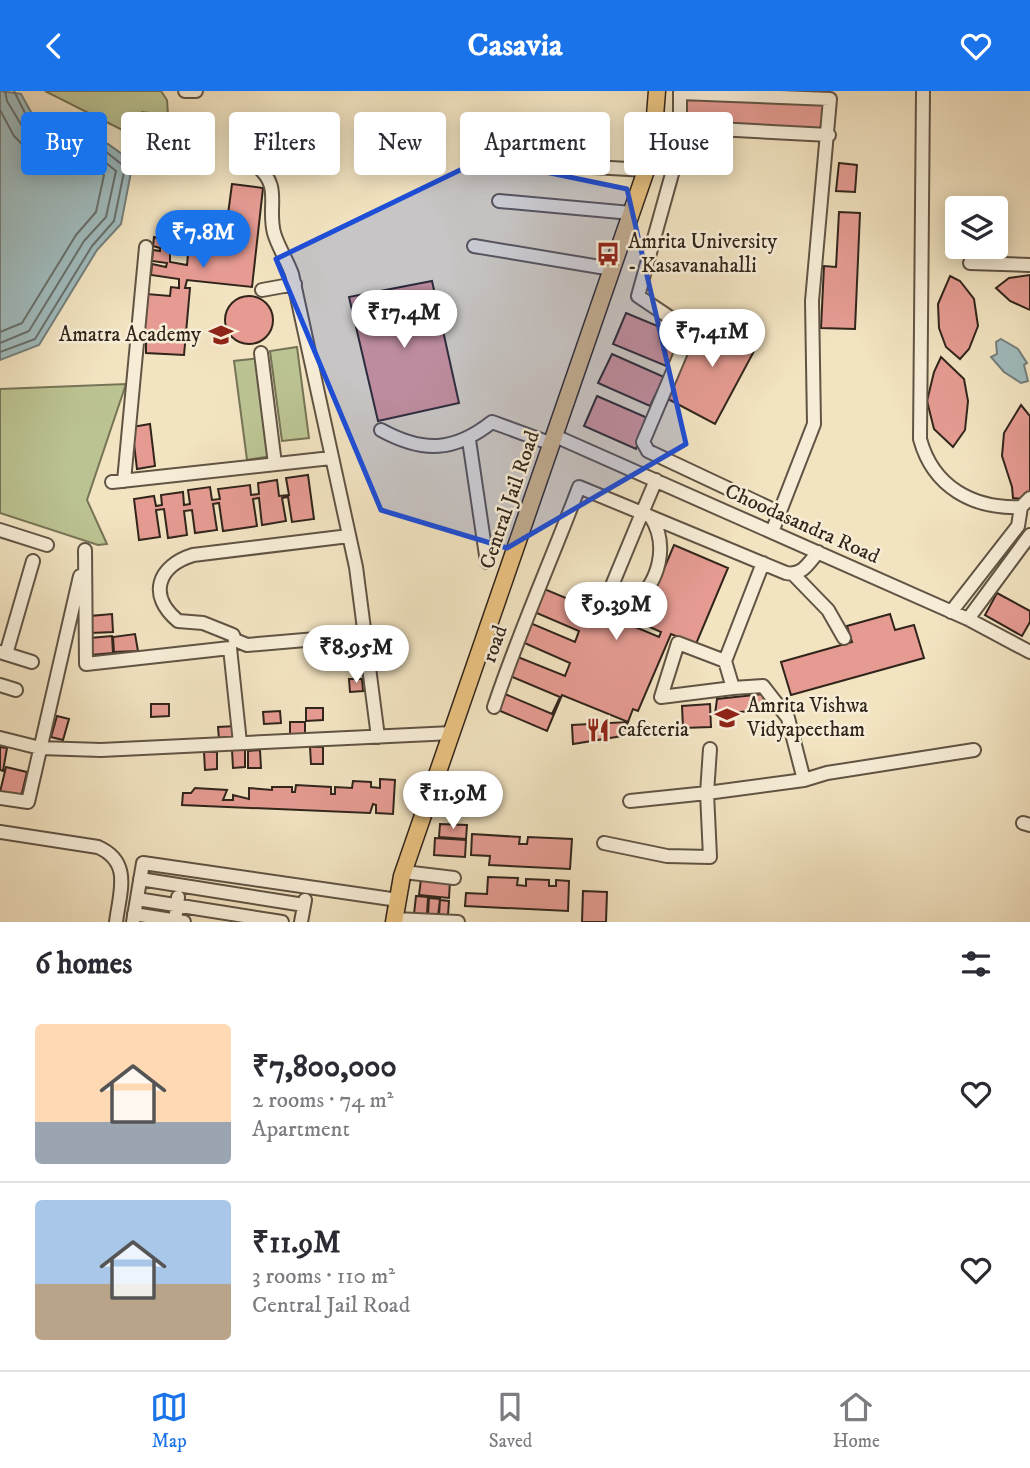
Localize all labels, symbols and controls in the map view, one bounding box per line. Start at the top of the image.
text: Casavia [468,26,562,66]
icon: back [35,27,73,65]
icon: heart [957,27,995,65]
chip: Buy [21,112,107,175]
chip: Rent [121,112,215,175]
chip: Filters [229,112,340,175]
chip: New [354,112,446,175]
chip: Apartment [460,112,610,175]
chip: House [624,112,733,175]
map controls [945,196,1008,259]
button: layers [945,196,1008,259]
pin: ₹7.8M [154,211,252,270]
text: ₹7.8M [171,218,235,247]
place label: Amrita University - Kasavanahalli [628,229,778,279]
bus stop icon: Amrita University - Kasavanahalli [594,240,622,268]
pin: ₹17.4M [347,291,461,350]
text: ₹17.4M [367,298,441,327]
pin: ₹7.41M [655,309,769,369]
text: ₹7.41M [675,317,749,346]
school or university icon: Amatra Academy [207,321,235,349]
place label: Amatra Academy [59,322,202,348]
street label: Central Jail Road [474,427,546,572]
street label: Choodasandra Road [721,478,884,570]
pin: ₹9.39M [559,582,673,642]
text: ₹9.39M [580,590,652,619]
street label: road [476,621,514,666]
pin: ₹8.95M [299,625,413,685]
text: ₹8.95M [319,633,393,662]
place label: Amrita Vishwa Vidyapeetham [746,693,868,743]
school or university icon: Amrita Vishwa Vidyapeetham [713,704,741,732]
restaurant icon: cafeteria [584,716,612,744]
place label: cafeteria [618,717,689,743]
pin: ₹11.9M [396,771,510,831]
text: ₹11.9M [419,779,487,808]
icon: filters [957,945,995,983]
text: 6 homes [35,946,132,983]
text: ₹7,800,000 [252,1049,397,1086]
icon: home [91,1052,175,1136]
icon: heart [957,1075,995,1113]
text: 2 rooms · 74 m² [252,1086,393,1115]
text: Apartment [252,1115,350,1144]
text: ₹11.9M [252,1225,341,1262]
icon: home [91,1228,175,1312]
icon: heart [957,1251,995,1289]
text: 3 rooms · 110 m² [252,1262,395,1291]
text: Central Jail Road [252,1291,410,1320]
tab: Map [150,1388,188,1453]
tab: Saved [489,1388,532,1453]
tab: Home [833,1388,880,1453]

